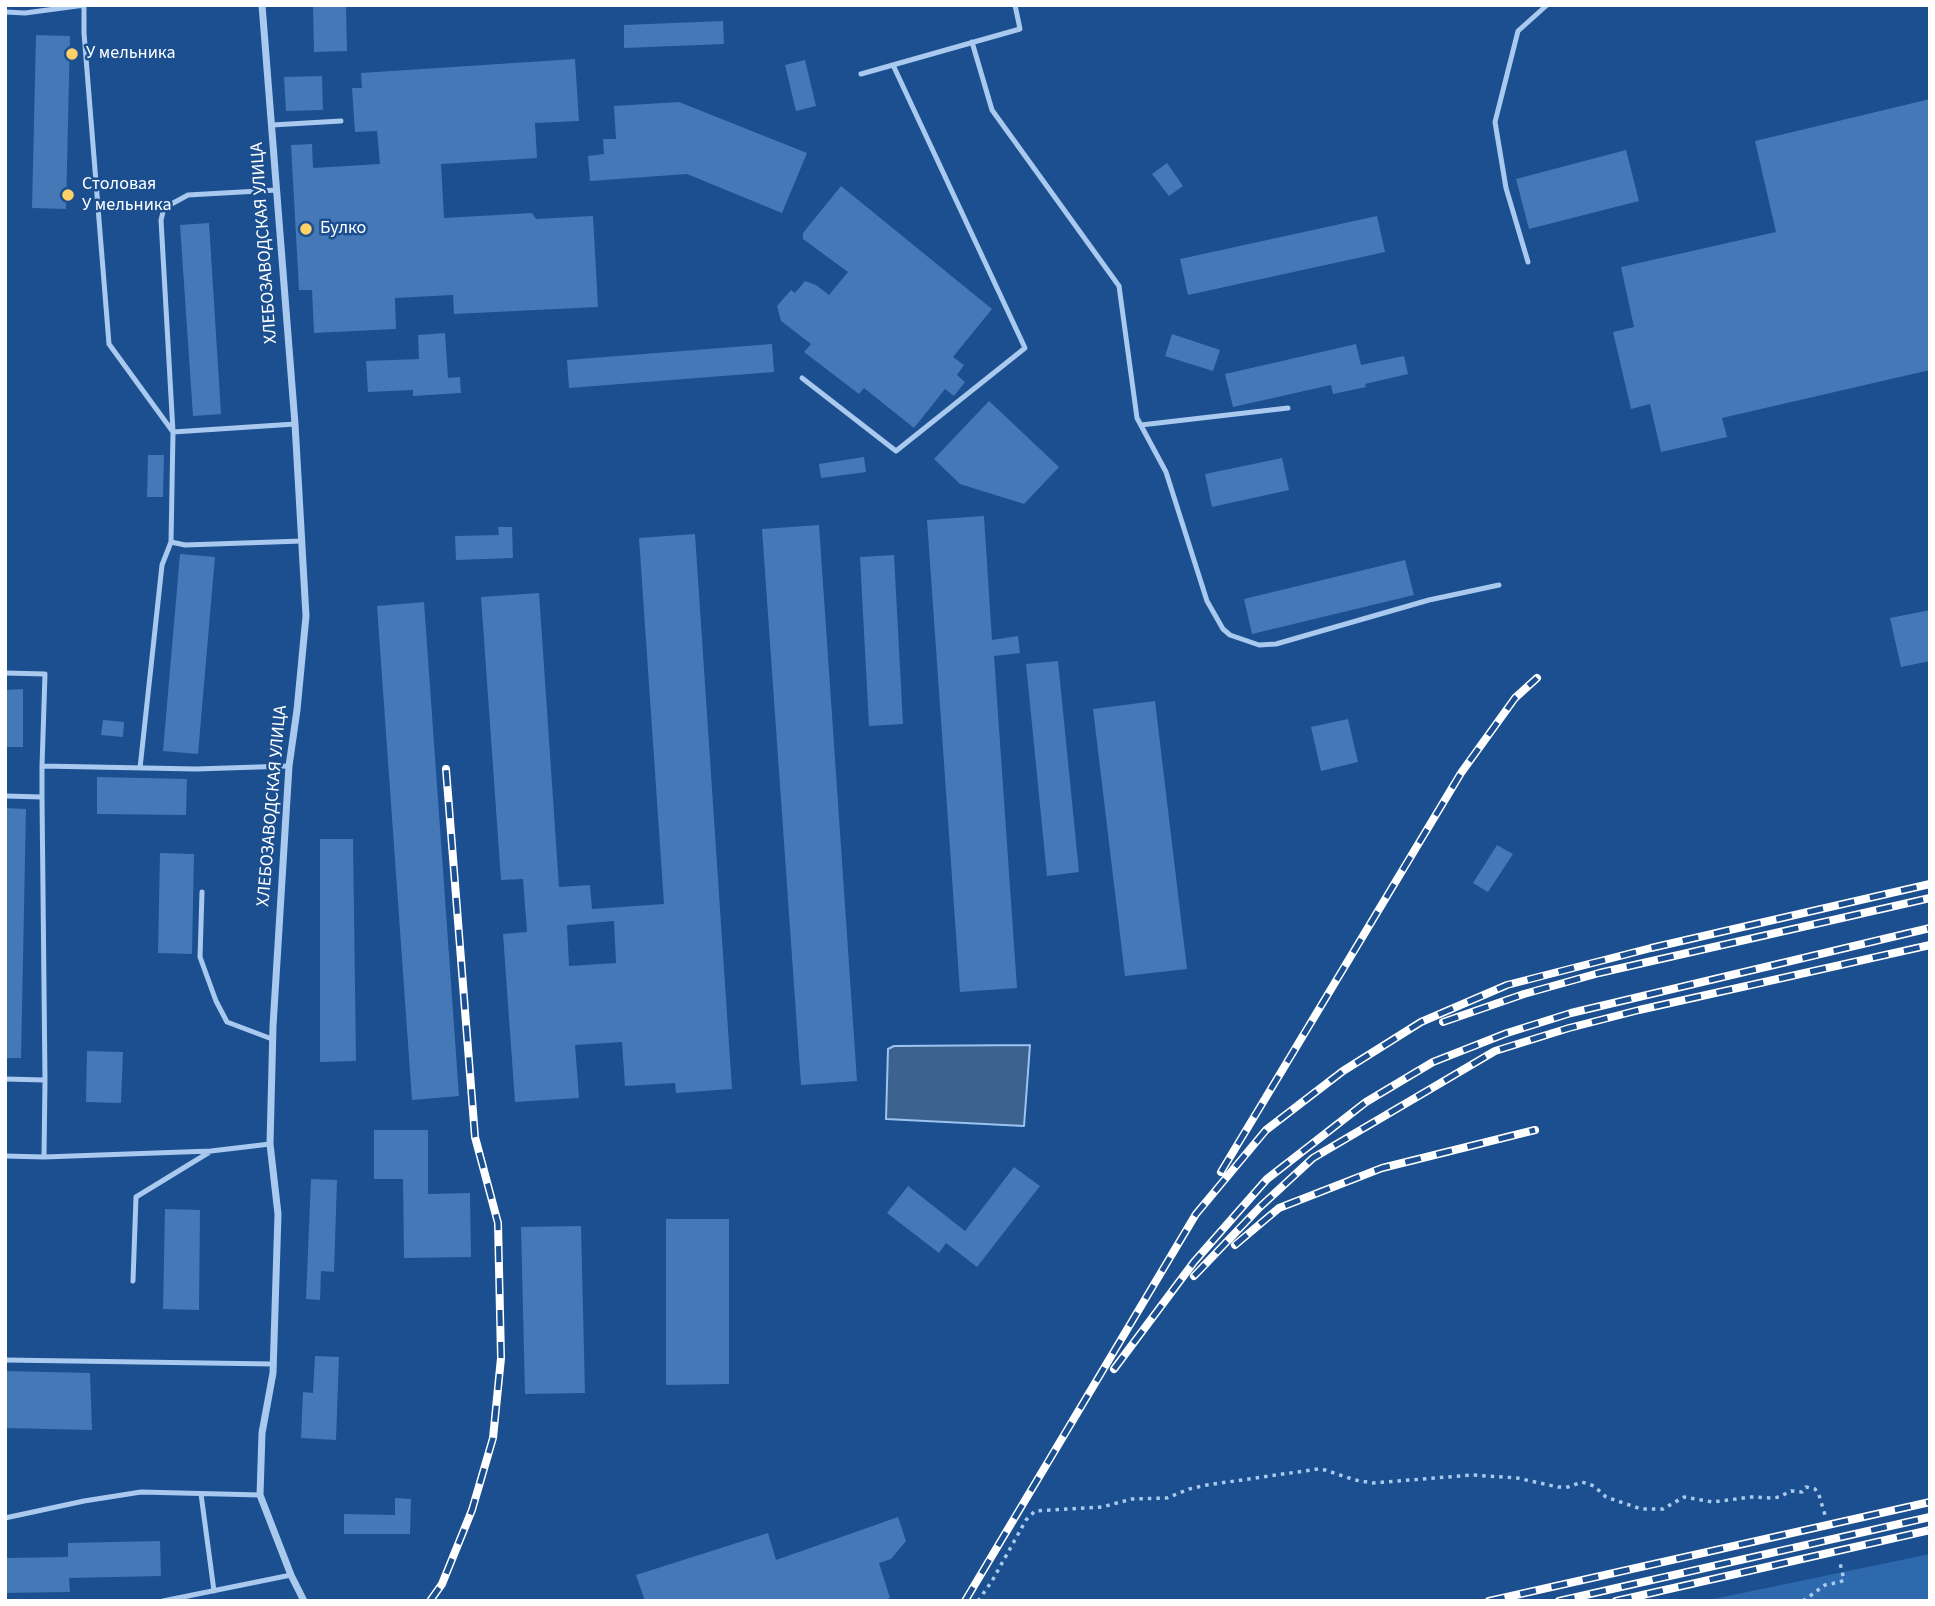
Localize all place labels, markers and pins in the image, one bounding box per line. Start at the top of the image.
place label: У мельника [86,43,176,65]
marker: У мельника [64,46,80,62]
place label: Столовая У мельника [82,174,172,216]
marker: Столовая У мельника [60,187,76,203]
place label: Булко [320,218,366,240]
marker: Булко [298,221,314,237]

